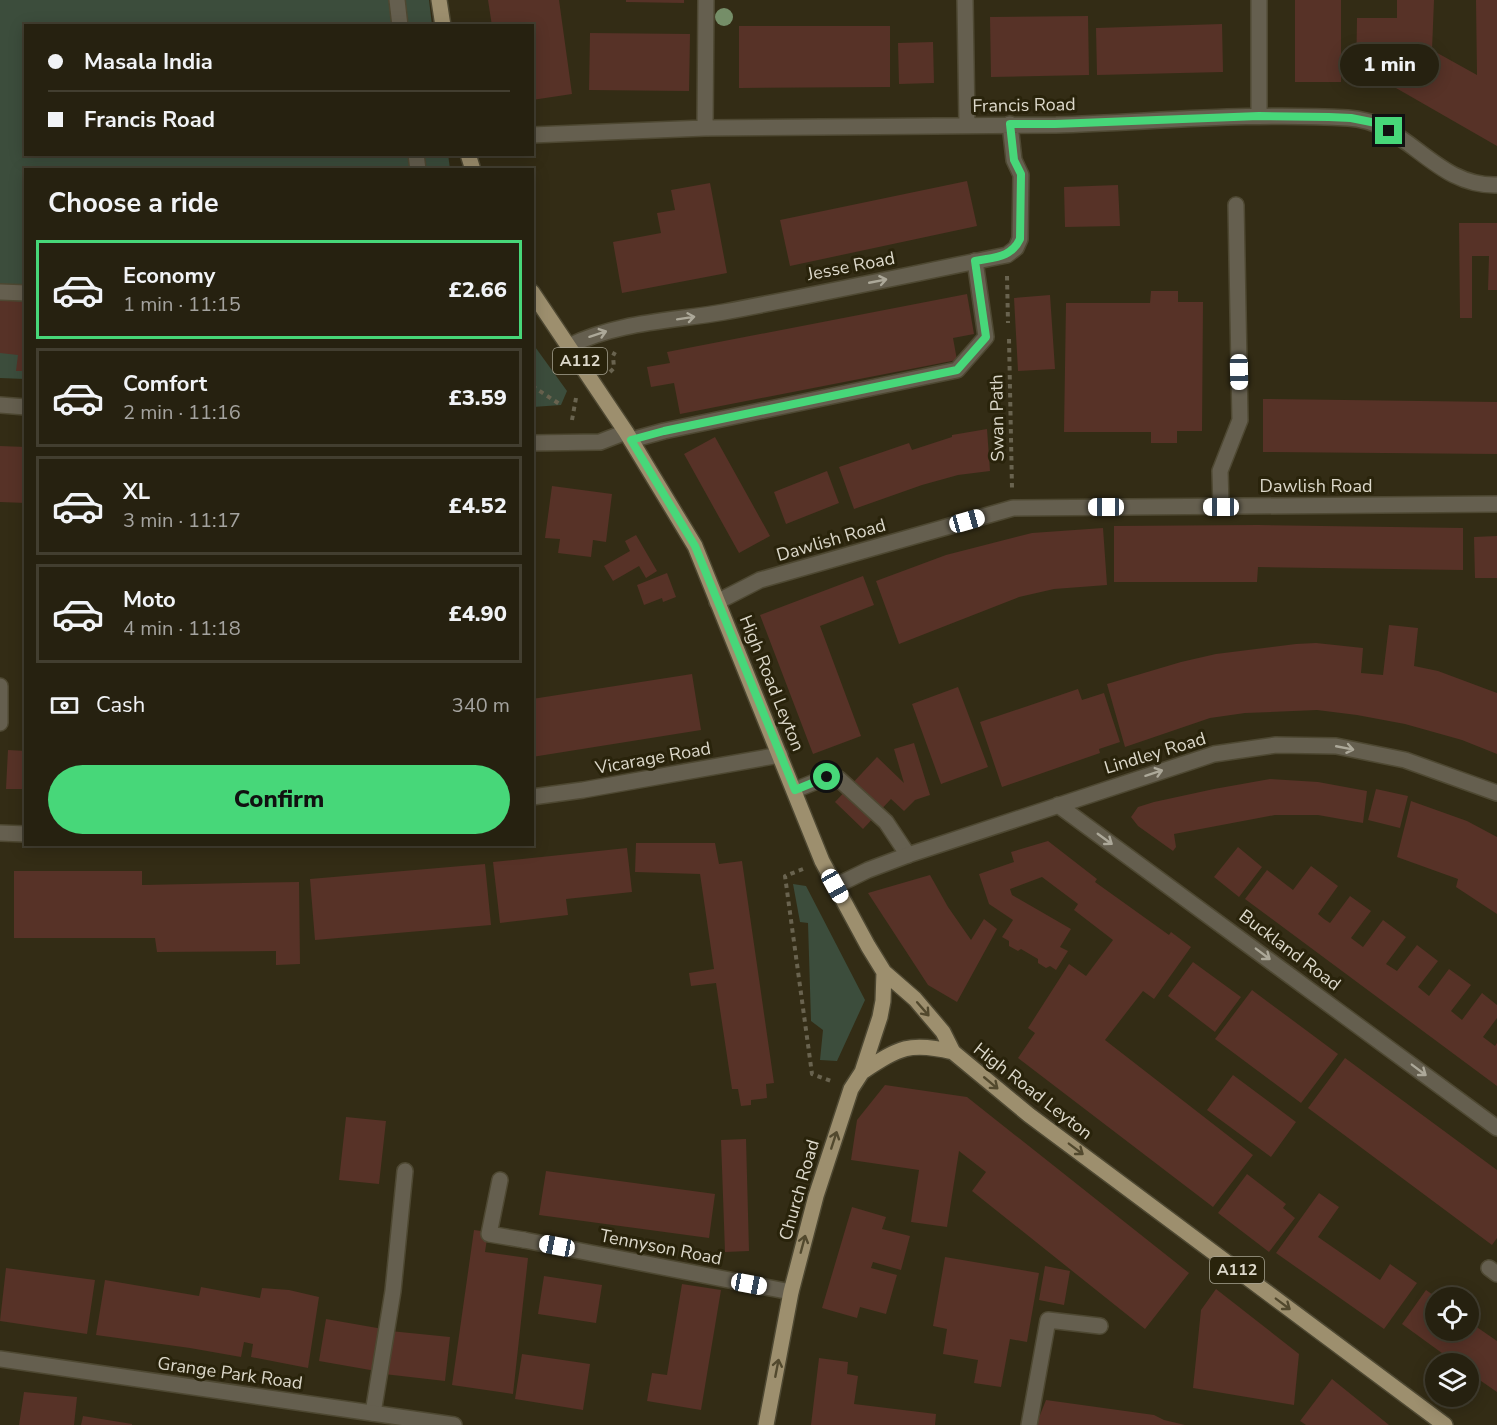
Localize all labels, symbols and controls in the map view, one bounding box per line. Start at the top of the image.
callout: 1 min [1340,44,1438,86]
text: Masala India [84,47,213,77]
text: 1 min [1363,51,1416,78]
street label: Francis Road [972,92,1076,118]
text: Francis Road [84,105,215,135]
route end [1375,117,1402,144]
text: Choose a ride [48,185,219,222]
street label: Jesse Road [804,246,897,286]
text: Economy [123,261,215,291]
icon: car [51,263,105,317]
text: £2.66 [448,275,507,305]
one-way arrow [867,275,887,286]
text: 1 min · 11:15 [123,291,241,318]
one-way arrow [676,312,696,323]
one-way arrow [588,327,607,338]
road number: A112 [553,348,607,374]
car [1230,354,1248,390]
text: Comfort [123,369,207,399]
icon: car [51,371,105,425]
street label: Swan Path [984,374,1010,462]
text: £3.59 [448,383,507,413]
text: 2 min · 11:16 [123,399,241,426]
street label: Dawlish Road [1260,474,1372,498]
text: XL [123,477,150,507]
icon: car [51,479,105,533]
text: £4.52 [448,491,507,521]
car [1088,498,1124,516]
car [1203,498,1239,516]
text: 3 min · 11:17 [123,507,241,534]
car [947,507,987,535]
street label: Dawlish Road [773,513,889,567]
text: Moto [123,585,176,615]
icon: car [51,587,105,641]
text: £4.90 [448,599,507,629]
street label: High Road Leyton [734,611,810,755]
text: 4 min · 11:18 [123,615,241,642]
icon: cash [48,689,81,722]
text: Cash [96,690,145,720]
text: 340 m [452,692,510,719]
street label: Lindley Road [1101,726,1209,780]
street label: Vicarage Road [592,736,713,780]
one-way arrow [1334,743,1354,754]
route start [813,763,840,790]
button: Confirm [48,765,510,834]
one-way arrow [1144,767,1163,778]
one-way arrow [1097,833,1113,845]
car [818,866,852,906]
street label: Buckland Road [1234,904,1346,996]
one-way arrow [1254,948,1270,960]
one-way arrow [916,1001,930,1016]
street label: High Road Leyton [969,1037,1097,1145]
one-way arrow [1411,1064,1427,1077]
one-way arrow [983,1076,998,1090]
one-way arrow [829,1131,840,1150]
street label: Church Road [773,1137,825,1243]
one-way arrow [1067,1143,1083,1156]
street label: Tennyson Road [598,1223,724,1271]
car [538,1234,576,1258]
one-way arrow [798,1235,810,1254]
road number: A112 [1210,1257,1264,1283]
car [730,1272,768,1296]
map controls [1425,1287,1479,1407]
button: locate [1425,1287,1479,1341]
one-way arrow [1274,1297,1290,1310]
street label: Grange Park Road [156,1351,304,1395]
button: layers [1425,1353,1479,1407]
one-way arrow [771,1358,782,1378]

